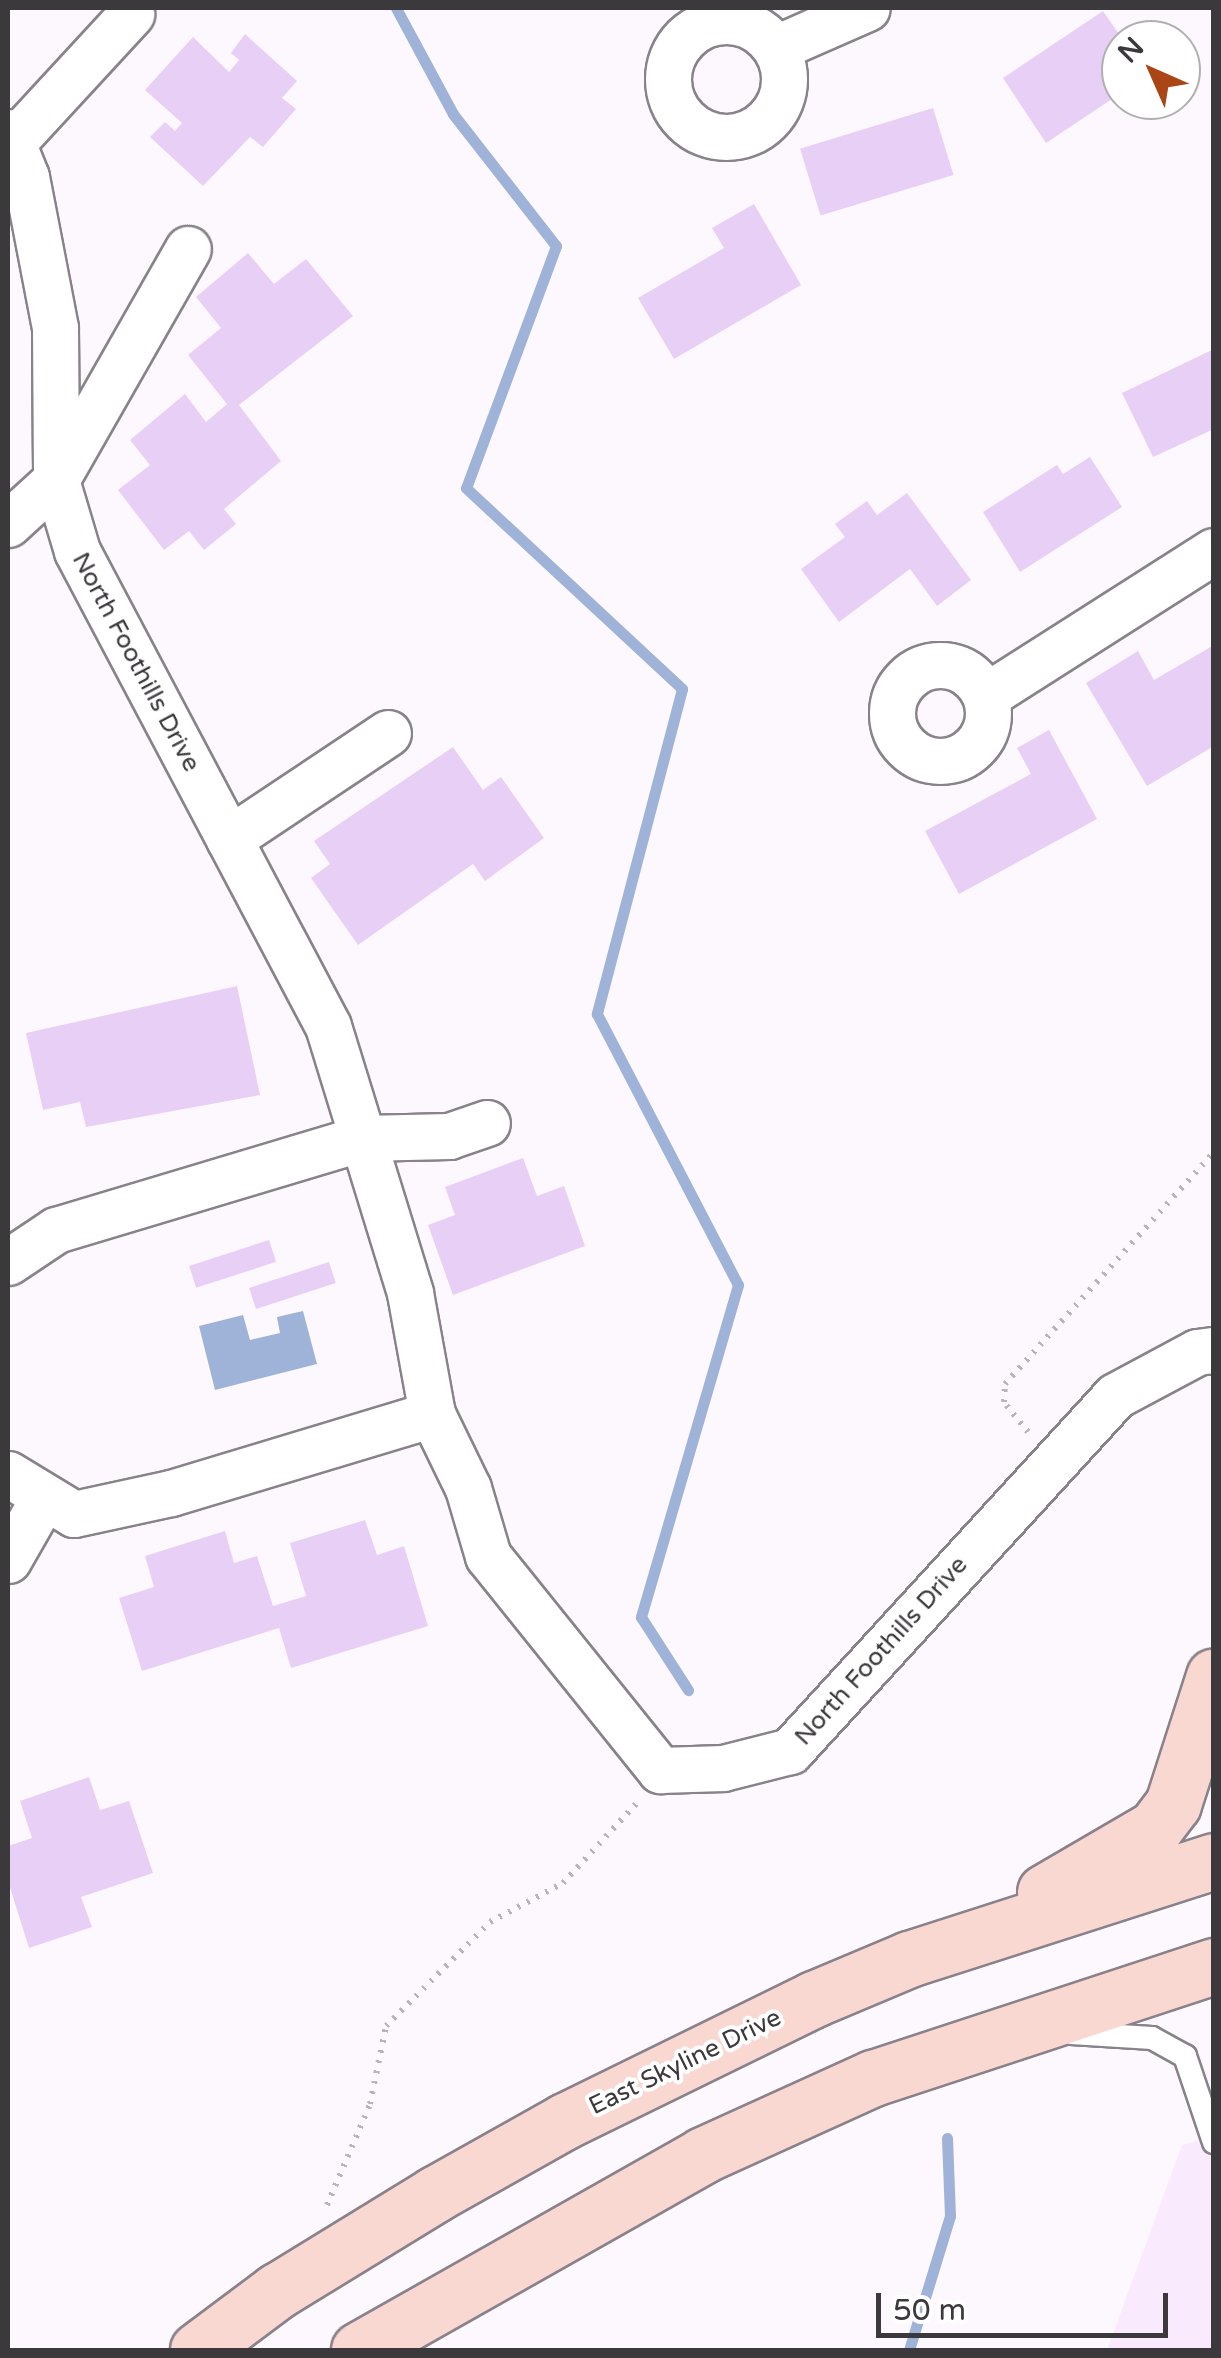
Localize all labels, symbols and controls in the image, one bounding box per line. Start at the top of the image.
north arrow [1101,20,1201,120]
text: N [1111,30,1151,70]
street label: North Foothills Drive [66,547,206,777]
street label: North Foothills Drive [788,1550,974,1752]
street label: East Skyline Drive [584,2003,786,2121]
scale bar [881,2273,1174,2335]
text: 50 m [893,2292,966,2329]

